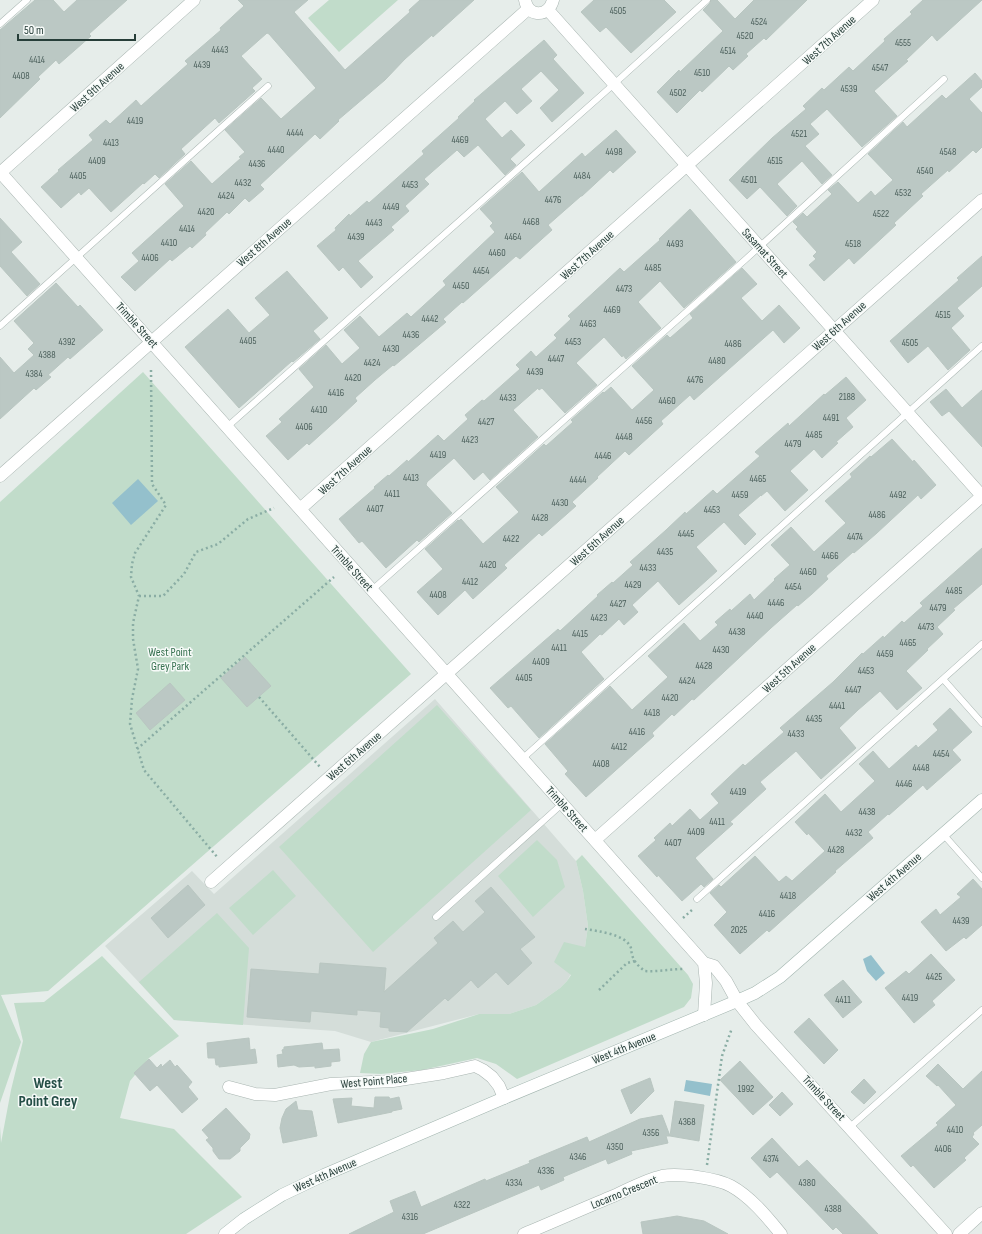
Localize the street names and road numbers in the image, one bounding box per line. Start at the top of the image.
street label: West 7th Avenue [799,12,859,68]
street label: West 9th Avenue [67,59,128,116]
street label: West 8th Avenue [234,214,295,270]
street label: Sasamat Street [738,225,791,282]
street label: West 7th Avenue [557,227,617,283]
street label: West 6th Avenue [809,298,870,355]
street label: Trimble Street [112,299,161,352]
street label: West 7th Avenue [315,442,375,498]
street label: West 6th Avenue [567,513,628,570]
street label: Trimble Street [327,542,376,595]
street label: West 5th Avenue [759,640,819,696]
street label: West 6th Avenue [324,728,385,784]
street label: Trimble Street [542,783,591,836]
street label: West 4th Avenue [864,850,925,905]
street label: West 4th Avenue [590,1029,658,1068]
street label: West Point Place [340,1071,408,1092]
street label: Trimble Street [799,1073,849,1124]
street label: West 4th Avenue [291,1155,359,1196]
street label: Locarno Crescent [589,1172,660,1213]

